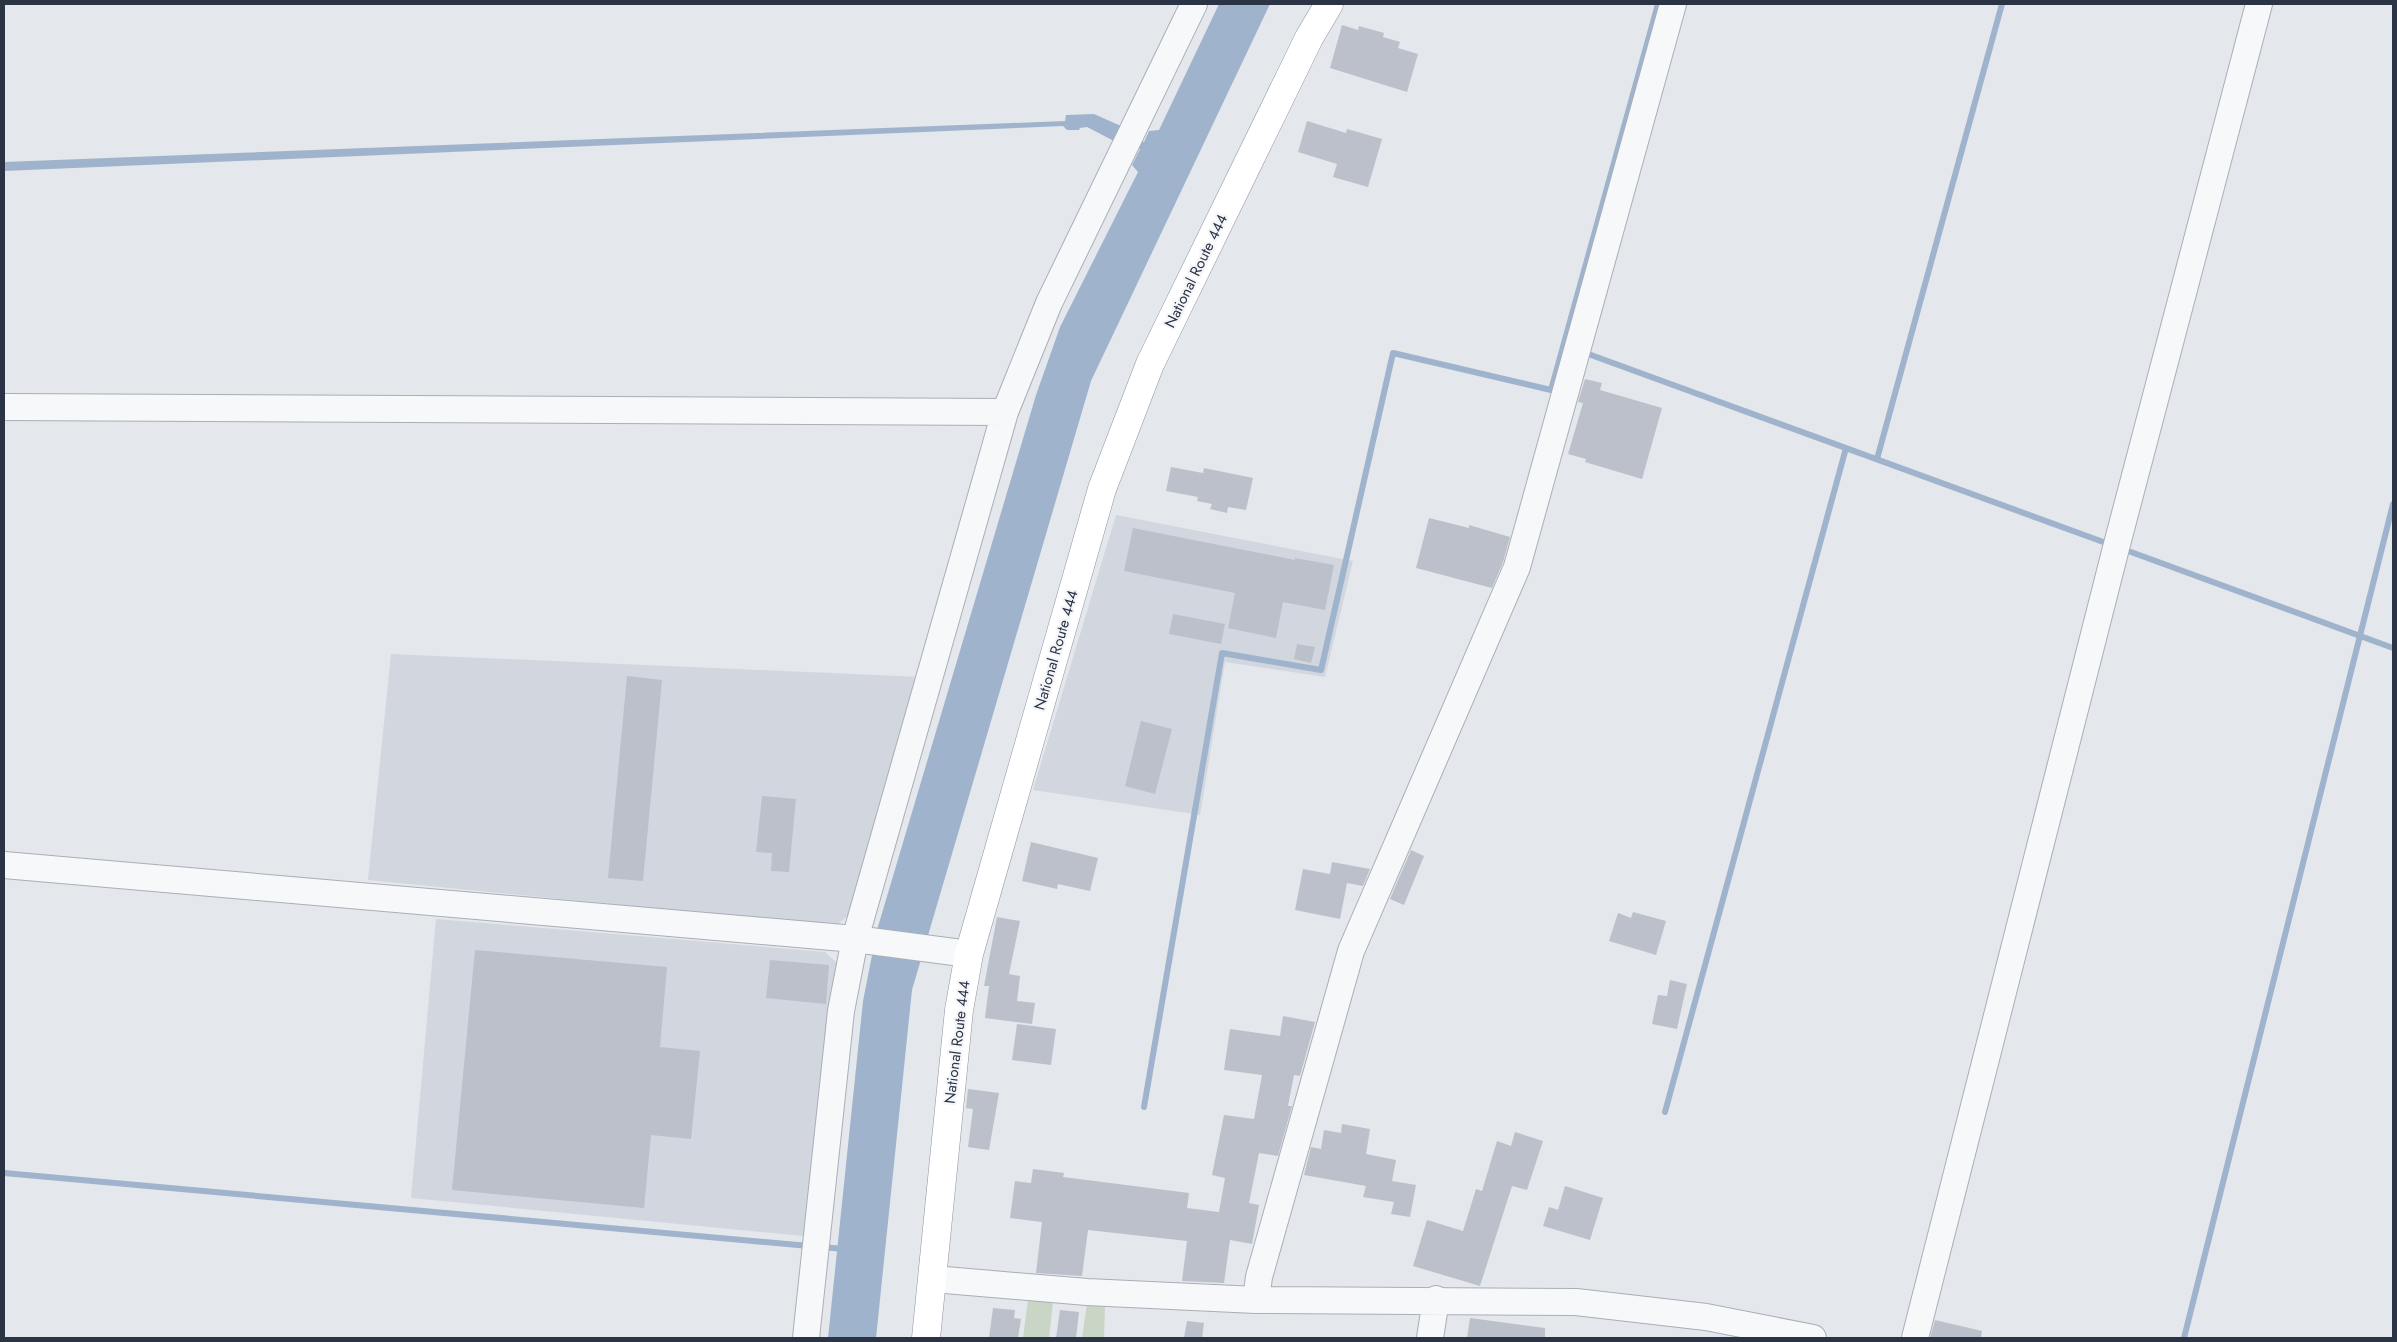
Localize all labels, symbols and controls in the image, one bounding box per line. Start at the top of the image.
street label: National Route 444 [1159,210,1233,332]
street label: National Route 444 [1028,587,1084,713]
street label: National Route 444 [939,979,976,1105]

